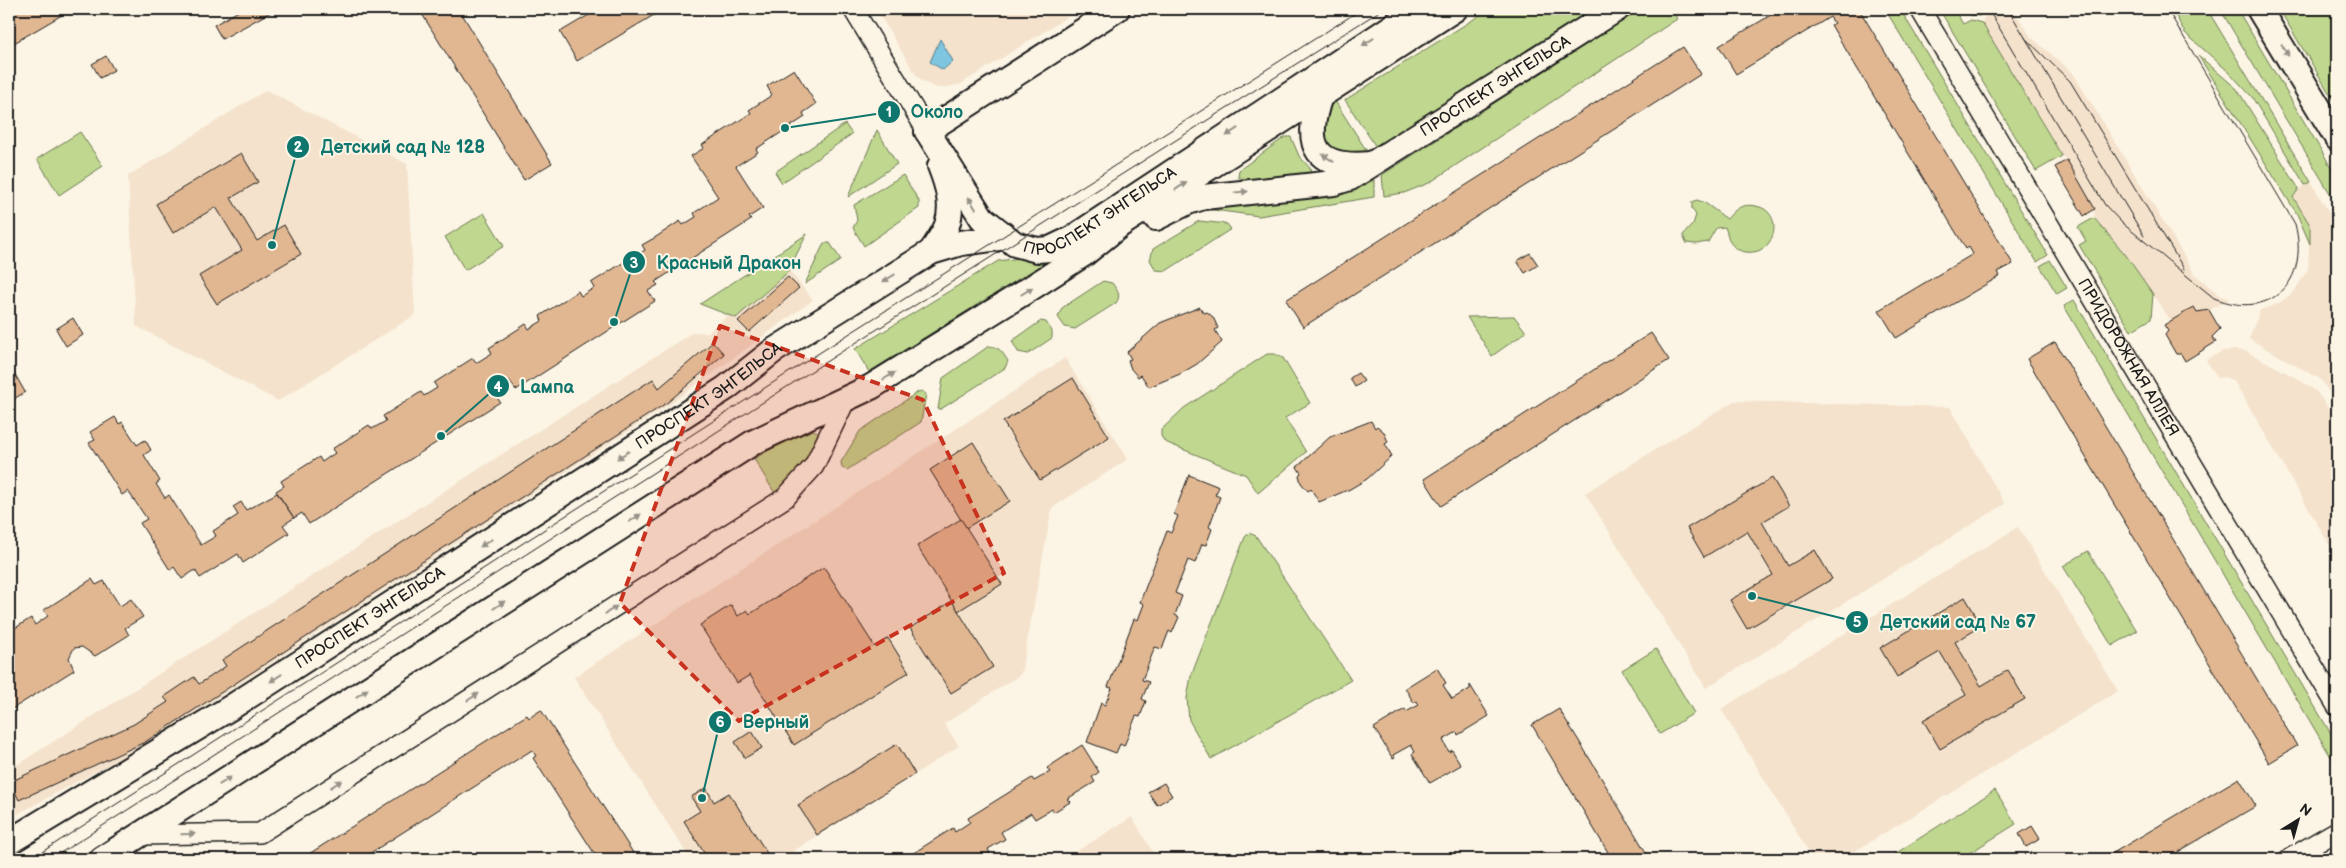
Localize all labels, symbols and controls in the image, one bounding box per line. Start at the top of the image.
street label: ПРОСПЕКТ ЭНГЕЛЬСА [1417,31,1574,141]
one-way arrow [1361,38,1374,47]
one-way arrow [2280,44,2289,57]
callout: Около [876,95,974,128]
text: Около [911,102,963,123]
text: 1 [886,103,892,122]
one-way arrow [1225,127,1239,137]
callout: Детский сад № 128 [285,130,495,163]
text: Детский сад № 128 [321,137,485,158]
text: 2 [294,138,303,157]
one-way arrow [1321,154,1335,163]
street label: ПРОСПЕКТ ЭНГЕЛЬСА [1021,163,1180,260]
one-way arrow [1174,181,1188,191]
one-way arrow [1234,188,1250,196]
one-way arrow [967,196,976,209]
callout: Красный Дракон [622,246,811,279]
text: Красный Дракон [657,253,801,274]
text: 3 [630,254,639,273]
one-way arrow [883,273,896,282]
street label: ПРИДОРОЖНАЯ АЛЛЕЯ [2074,275,2183,440]
one-way arrow [1020,286,1034,296]
street label: ПРОСПЕКТ ЭНГЕЛЬСА [632,338,786,453]
callout: Lампа [485,370,584,403]
one-way arrow [882,372,895,381]
text: Lампа [520,377,575,398]
text: 4 [494,378,503,397]
one-way arrow [616,450,629,459]
one-way arrow [629,513,642,523]
one-way arrow [480,538,493,548]
street label: ПРОСПЕКТ ЭНГЕЛЬСА [292,562,449,673]
one-way arrow [492,601,505,610]
one-way arrow [604,605,617,615]
callout: Детский сад № 67 [1845,606,2046,639]
text: Детский сад № 67 [1880,612,2036,633]
text: 5 [1853,613,1862,632]
one-way arrow [270,674,283,683]
one-way arrow [355,688,368,698]
one-way arrow [467,692,480,702]
callout: Верный [707,705,819,738]
text: Верный [743,712,809,733]
text: 6 [715,713,725,732]
one-way arrow [218,776,231,785]
one-way arrow [330,780,343,789]
north arrow [2274,796,2324,846]
text: N [2296,800,2315,820]
one-way arrow [181,830,197,838]

